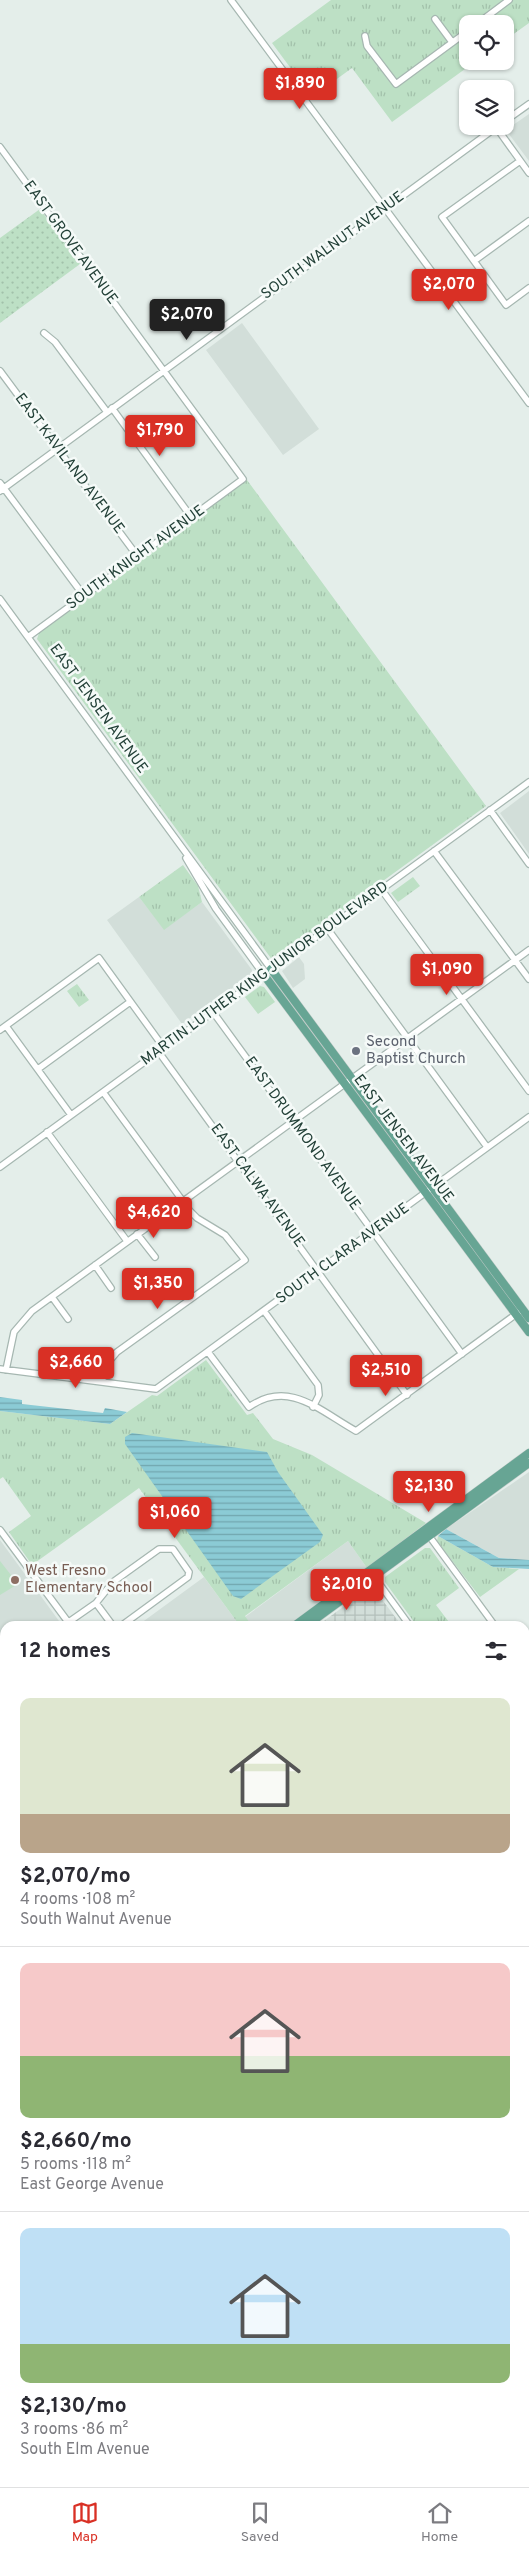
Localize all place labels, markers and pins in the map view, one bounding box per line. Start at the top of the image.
pin: $1,890 [259,68,341,110]
pin: $2,070 [408,268,490,311]
pin: $2,070 [146,298,228,341]
pin: $1,790 [119,414,201,457]
pin: $1,090 [406,954,488,996]
place label: Second Baptist Church [366,1033,466,1069]
marker: Second Baptist Church [350,1045,362,1057]
pin: $4,620 [113,1196,195,1239]
pin: $1,350 [117,1268,199,1310]
pin: $2,660 [35,1346,117,1389]
pin: $2,510 [345,1354,427,1397]
pin: $2,130 [388,1470,470,1513]
pin: $1,060 [134,1496,216,1539]
place label: West Fresno Elementary School [25,1562,152,1598]
pin: $2,010 [306,1568,388,1611]
marker: West Fresno Elementary School [9,1574,21,1586]

